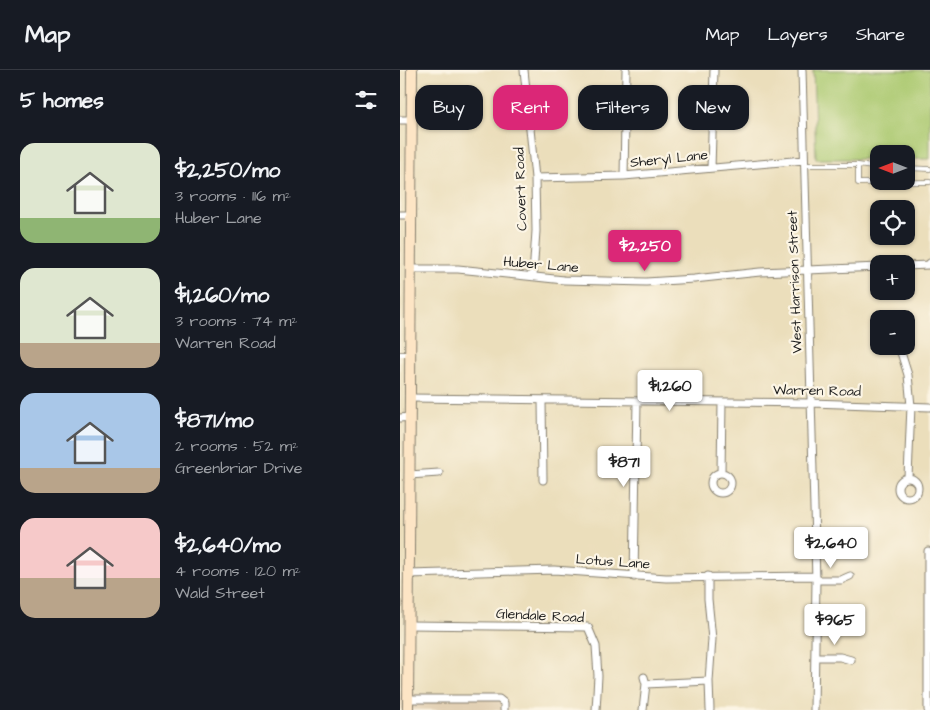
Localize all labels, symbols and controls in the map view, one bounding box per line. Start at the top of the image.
text: Map [25,18,70,52]
text: Map [705,22,739,47]
text: Layers [767,22,828,47]
text: Share [856,22,905,47]
chip: Buy [415,85,483,130]
chip: Rent [493,85,568,130]
chip: Filters [578,85,668,130]
chip: New [678,85,749,130]
text: 5 homes [20,86,104,115]
icon: filters [352,86,380,114]
street label: Sheryl Lane [629,145,709,173]
north arrow [870,145,915,190]
map controls [870,145,915,355]
street label: Covert Road [510,147,532,231]
text: $2,250/mo [175,156,280,185]
icon: home [60,163,120,223]
text: 3 rooms · 116 m² [175,185,291,207]
button: locate [870,200,915,245]
text: Huber Lane [175,207,262,229]
street label: West Harrison Street [783,210,807,354]
pin: $2,250 [604,230,686,272]
text: $2,250 [619,235,671,257]
street label: Huber Lane [502,252,580,278]
button: + [870,255,915,300]
text: $1,260/mo [175,281,269,310]
icon: home [60,288,120,348]
text: 3 rooms · 74 m² [175,310,298,332]
button: − [870,310,915,355]
text: Warren Road [175,332,276,354]
pin: $1,260 [629,370,711,412]
text: $1,260 [648,375,692,397]
street label: Warren Road [773,380,861,402]
text: $871/mo [175,406,254,435]
icon: home [60,413,120,473]
text: 2 rooms · 52 m² [175,435,298,457]
pin: $871 [594,446,654,488]
text: $871 [608,451,640,473]
text: Greenbriar Drive [175,457,302,479]
pin: $2,640 [790,526,872,569]
text: $2,640/mo [175,531,281,560]
text: $2,640 [805,532,857,554]
icon: home [60,538,120,598]
street label: Lotus Lane [575,549,651,575]
text: 4 rooms · 120 m² [175,560,301,582]
text: Wald Street [175,582,265,604]
street label: Glendale Road [495,604,585,628]
pin: $965 [805,604,865,646]
text: $965 [815,609,855,631]

